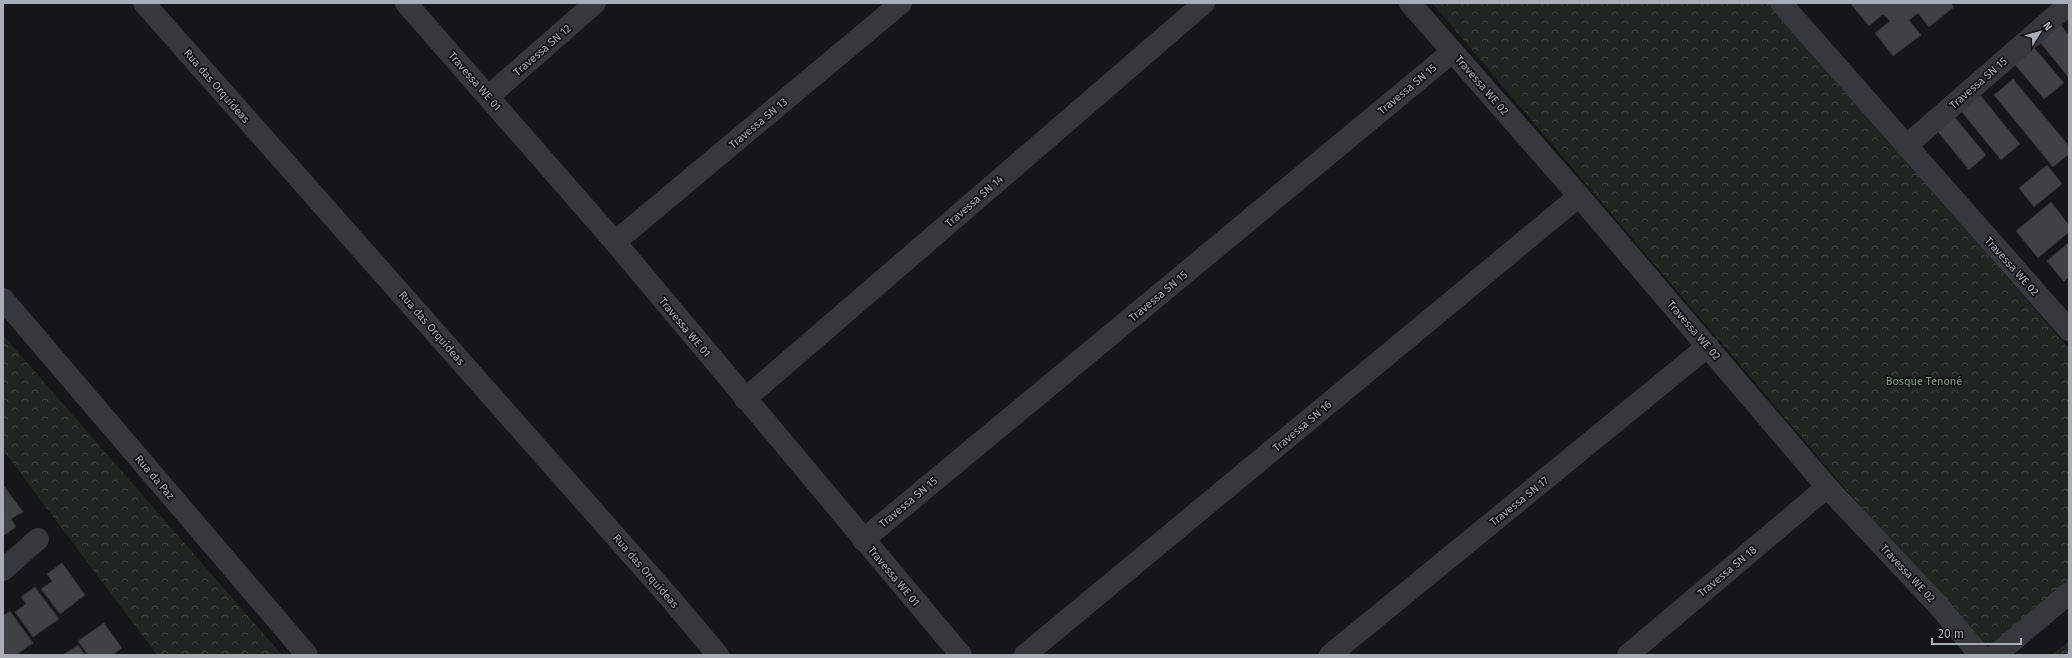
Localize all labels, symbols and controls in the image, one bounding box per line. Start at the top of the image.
north arrow [2020,12,2060,52]
text: N [2040,19,2055,33]
street label: Travessa SN 12 [511,22,574,79]
street label: Rua das Orquídeas [181,47,252,126]
street label: Travessa WE 01 [445,49,504,113]
street label: Travessa WE 02 [1452,53,1511,118]
street label: Travessa SN 15 [1947,55,2010,112]
street label: Travessa SN 15 [1376,61,1439,118]
street label: Travessa SN 13 [727,95,790,152]
street label: Travessa SN 14 [943,173,1006,230]
street label: Travessa WE 02 [1982,234,2041,298]
street label: Travessa SN 15 [1127,268,1190,325]
street label: Rua das Orquídeas [396,289,467,368]
street label: Travessa WE 01 [656,295,713,360]
street label: Travessa WE 02 [1664,298,1723,363]
park label: Bosque Tenoné [1886,375,1962,388]
street label: Travessa SN 16 [1270,398,1334,455]
street label: Rua da Paz [132,452,177,502]
street label: Travessa SN 15 [877,474,940,531]
street label: Travessa SN 17 [1487,474,1551,529]
street label: Rua das Orquídeas [610,532,681,611]
street label: Travessa WE 02 [1877,542,1938,605]
street label: Travessa SN 18 [1695,543,1759,600]
street label: Travessa WE 01 [865,544,922,609]
scale bar [1932,620,2021,646]
text: 20 m [1938,627,1964,641]

